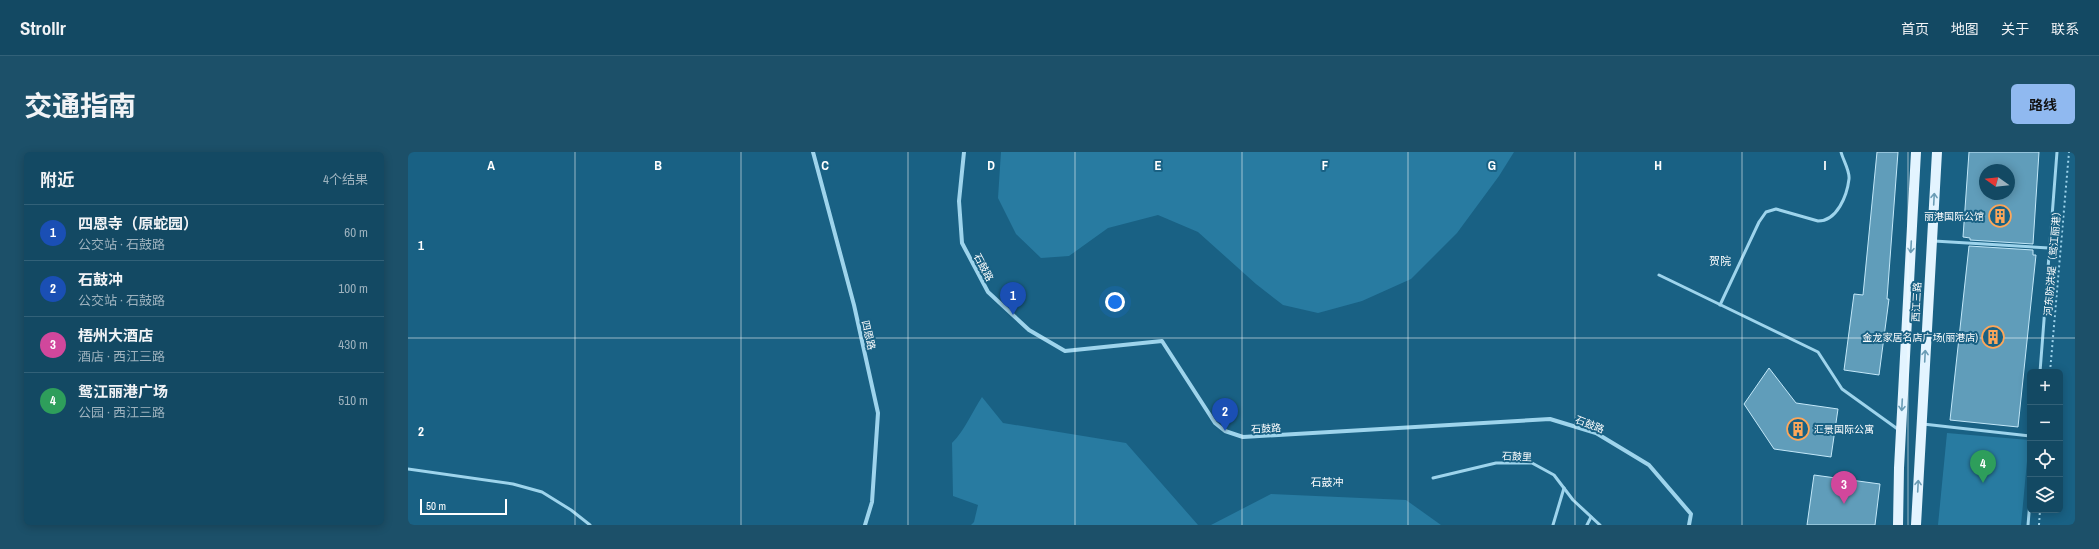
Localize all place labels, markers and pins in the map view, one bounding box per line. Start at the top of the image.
building icon: 丽港国际公馆 [1987,203,2013,229]
place label: 丽港国际公馆 [1924,210,1984,223]
pin: 1 [1000,282,1026,315]
building icon: 金龙家居名店广场(丽港店) [1980,324,2006,350]
place label: 金龙家居名店广场(丽港店) [1863,331,1978,344]
pin: 2 [1212,398,1238,431]
building icon: 汇景国际公寓 [1785,416,1811,442]
place label: 汇景国际公寓 [1814,423,1874,436]
pin: 4 [1970,450,1996,483]
pin: 3 [1831,471,1857,504]

